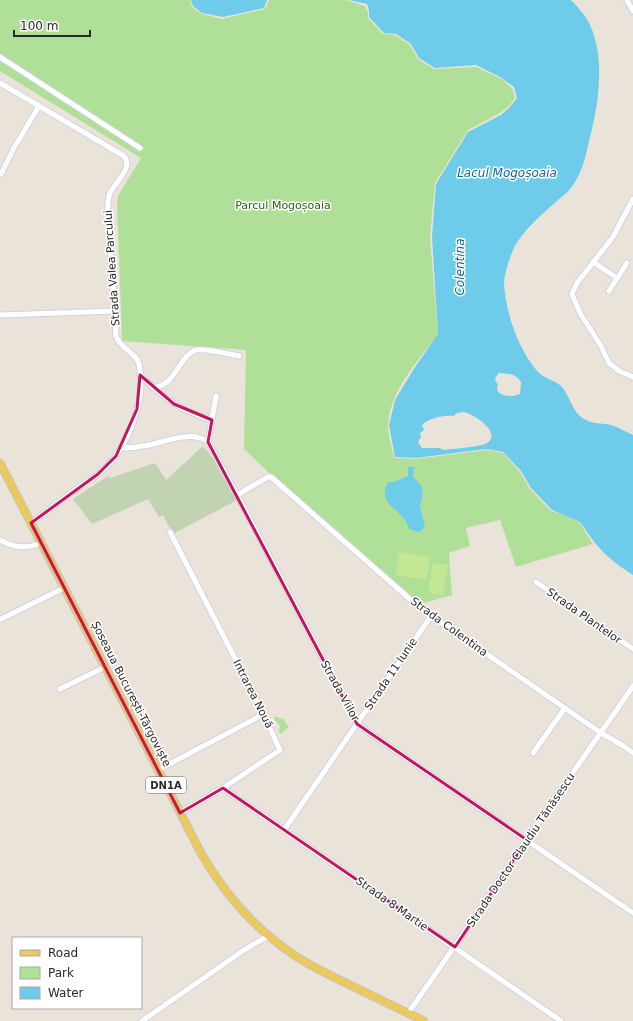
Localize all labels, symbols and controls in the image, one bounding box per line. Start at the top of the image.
scale bar [14,12,90,38]
text: 100 m [20,19,58,33]
water label: Lacul Mogoșoaia [457,166,557,180]
park label: Parcul Mogoșoaia [235,199,331,212]
street label: Strada Valea Parcului [101,209,123,327]
water label: Colentina [453,238,467,296]
street label: Strada Plantelor [544,585,624,647]
street label: Strada Colentina [408,595,490,659]
street label: Șoseaua București-Târgoviște [89,619,174,769]
street label: Strada 11 Iunie [362,635,420,713]
street label: Intrarea Nouă [230,657,276,731]
street label: Strada Viilor [318,658,362,724]
street label: Strada Doctor Claudiu Tănăsescu [464,770,578,930]
road number: DN1A [146,777,186,793]
street label: Strada 8 Martie [353,874,431,934]
legend [12,937,142,1009]
text: Road [48,946,78,960]
text: Park [48,966,74,980]
text: Water [48,986,84,1000]

